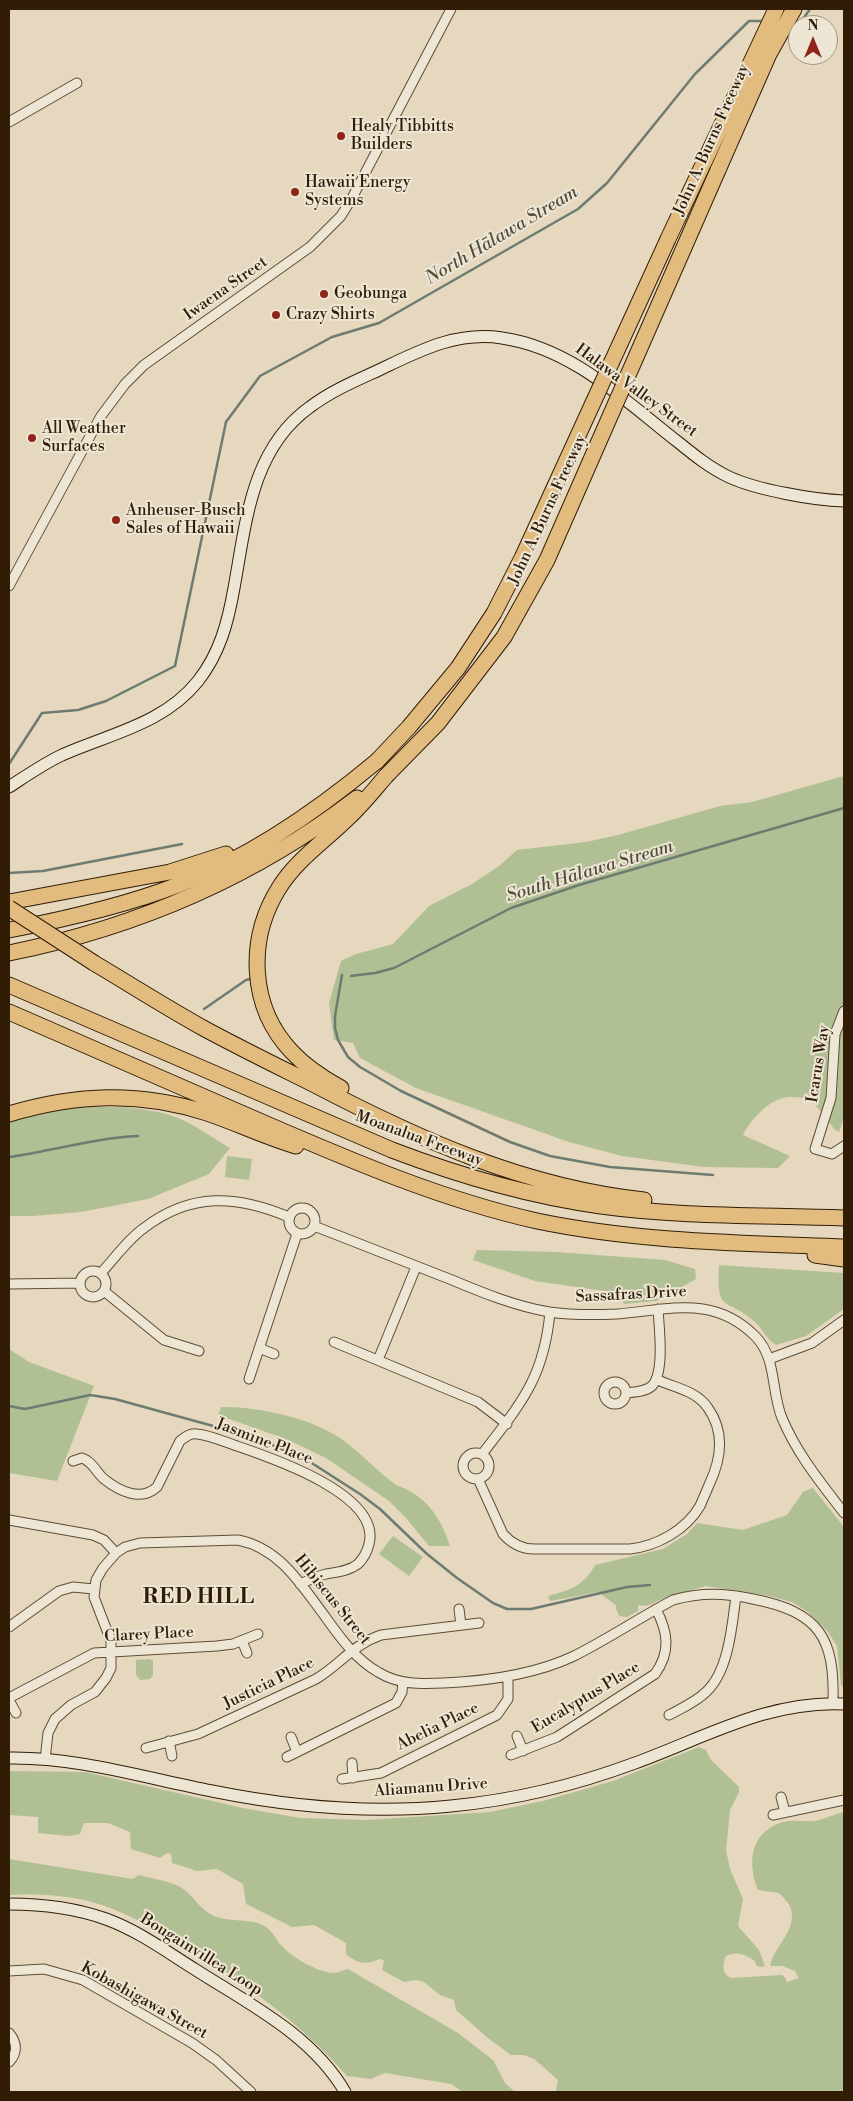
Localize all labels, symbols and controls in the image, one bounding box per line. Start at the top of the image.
north arrow [788,15,838,65]
text: N [807,17,819,35]
street label: John A. Burns Freeway [670,61,754,219]
place label: Healy Tibbitts Builders [351,117,454,155]
marker: Healy Tibbitts Builders [335,130,347,142]
place label: Hawaii Energy Systems [305,173,410,211]
water label: North Hālawa Stream [422,182,582,290]
marker: Hawaii Energy Systems [289,186,301,198]
street label: Iwaena Street [180,253,272,325]
place label: Geobunga [334,284,407,304]
marker: Geobunga [318,288,330,300]
place label: Crazy Shirts [286,305,375,325]
marker: Crazy Shirts [270,309,282,321]
street label: Halawa Valley Street [571,340,701,442]
place label: All Weather Surfaces [42,419,126,457]
marker: All Weather Surfaces [26,432,38,444]
street label: John A. Burns Freeway [505,432,591,588]
place label: Anheuser-Busch Sales of Hawaii [126,501,246,539]
marker: Anheuser-Busch Sales of Hawaii [110,514,122,526]
water label: South Hālawa Stream [504,836,676,908]
street label: Icarus Way [803,1024,835,1104]
street label: Moanalua Freeway [353,1107,485,1171]
street label: Sassafras Drive [575,1283,687,1307]
street label: Jasmine Place [213,1415,315,1469]
street label: Hibiscus Street [290,1551,374,1649]
district label: RED HILL [142,1585,256,1611]
street label: Clarey Place [104,1623,194,1647]
street label: Justicia Place [220,1654,318,1714]
street label: Eucalyptus Place [528,1658,644,1738]
street label: Abelia Place [394,1699,482,1755]
street label: Aliamanu Drive [374,1774,488,1802]
street label: Bougainvillea Loop [136,1910,266,2000]
street label: Kobashigawa Street [77,1958,211,2044]

